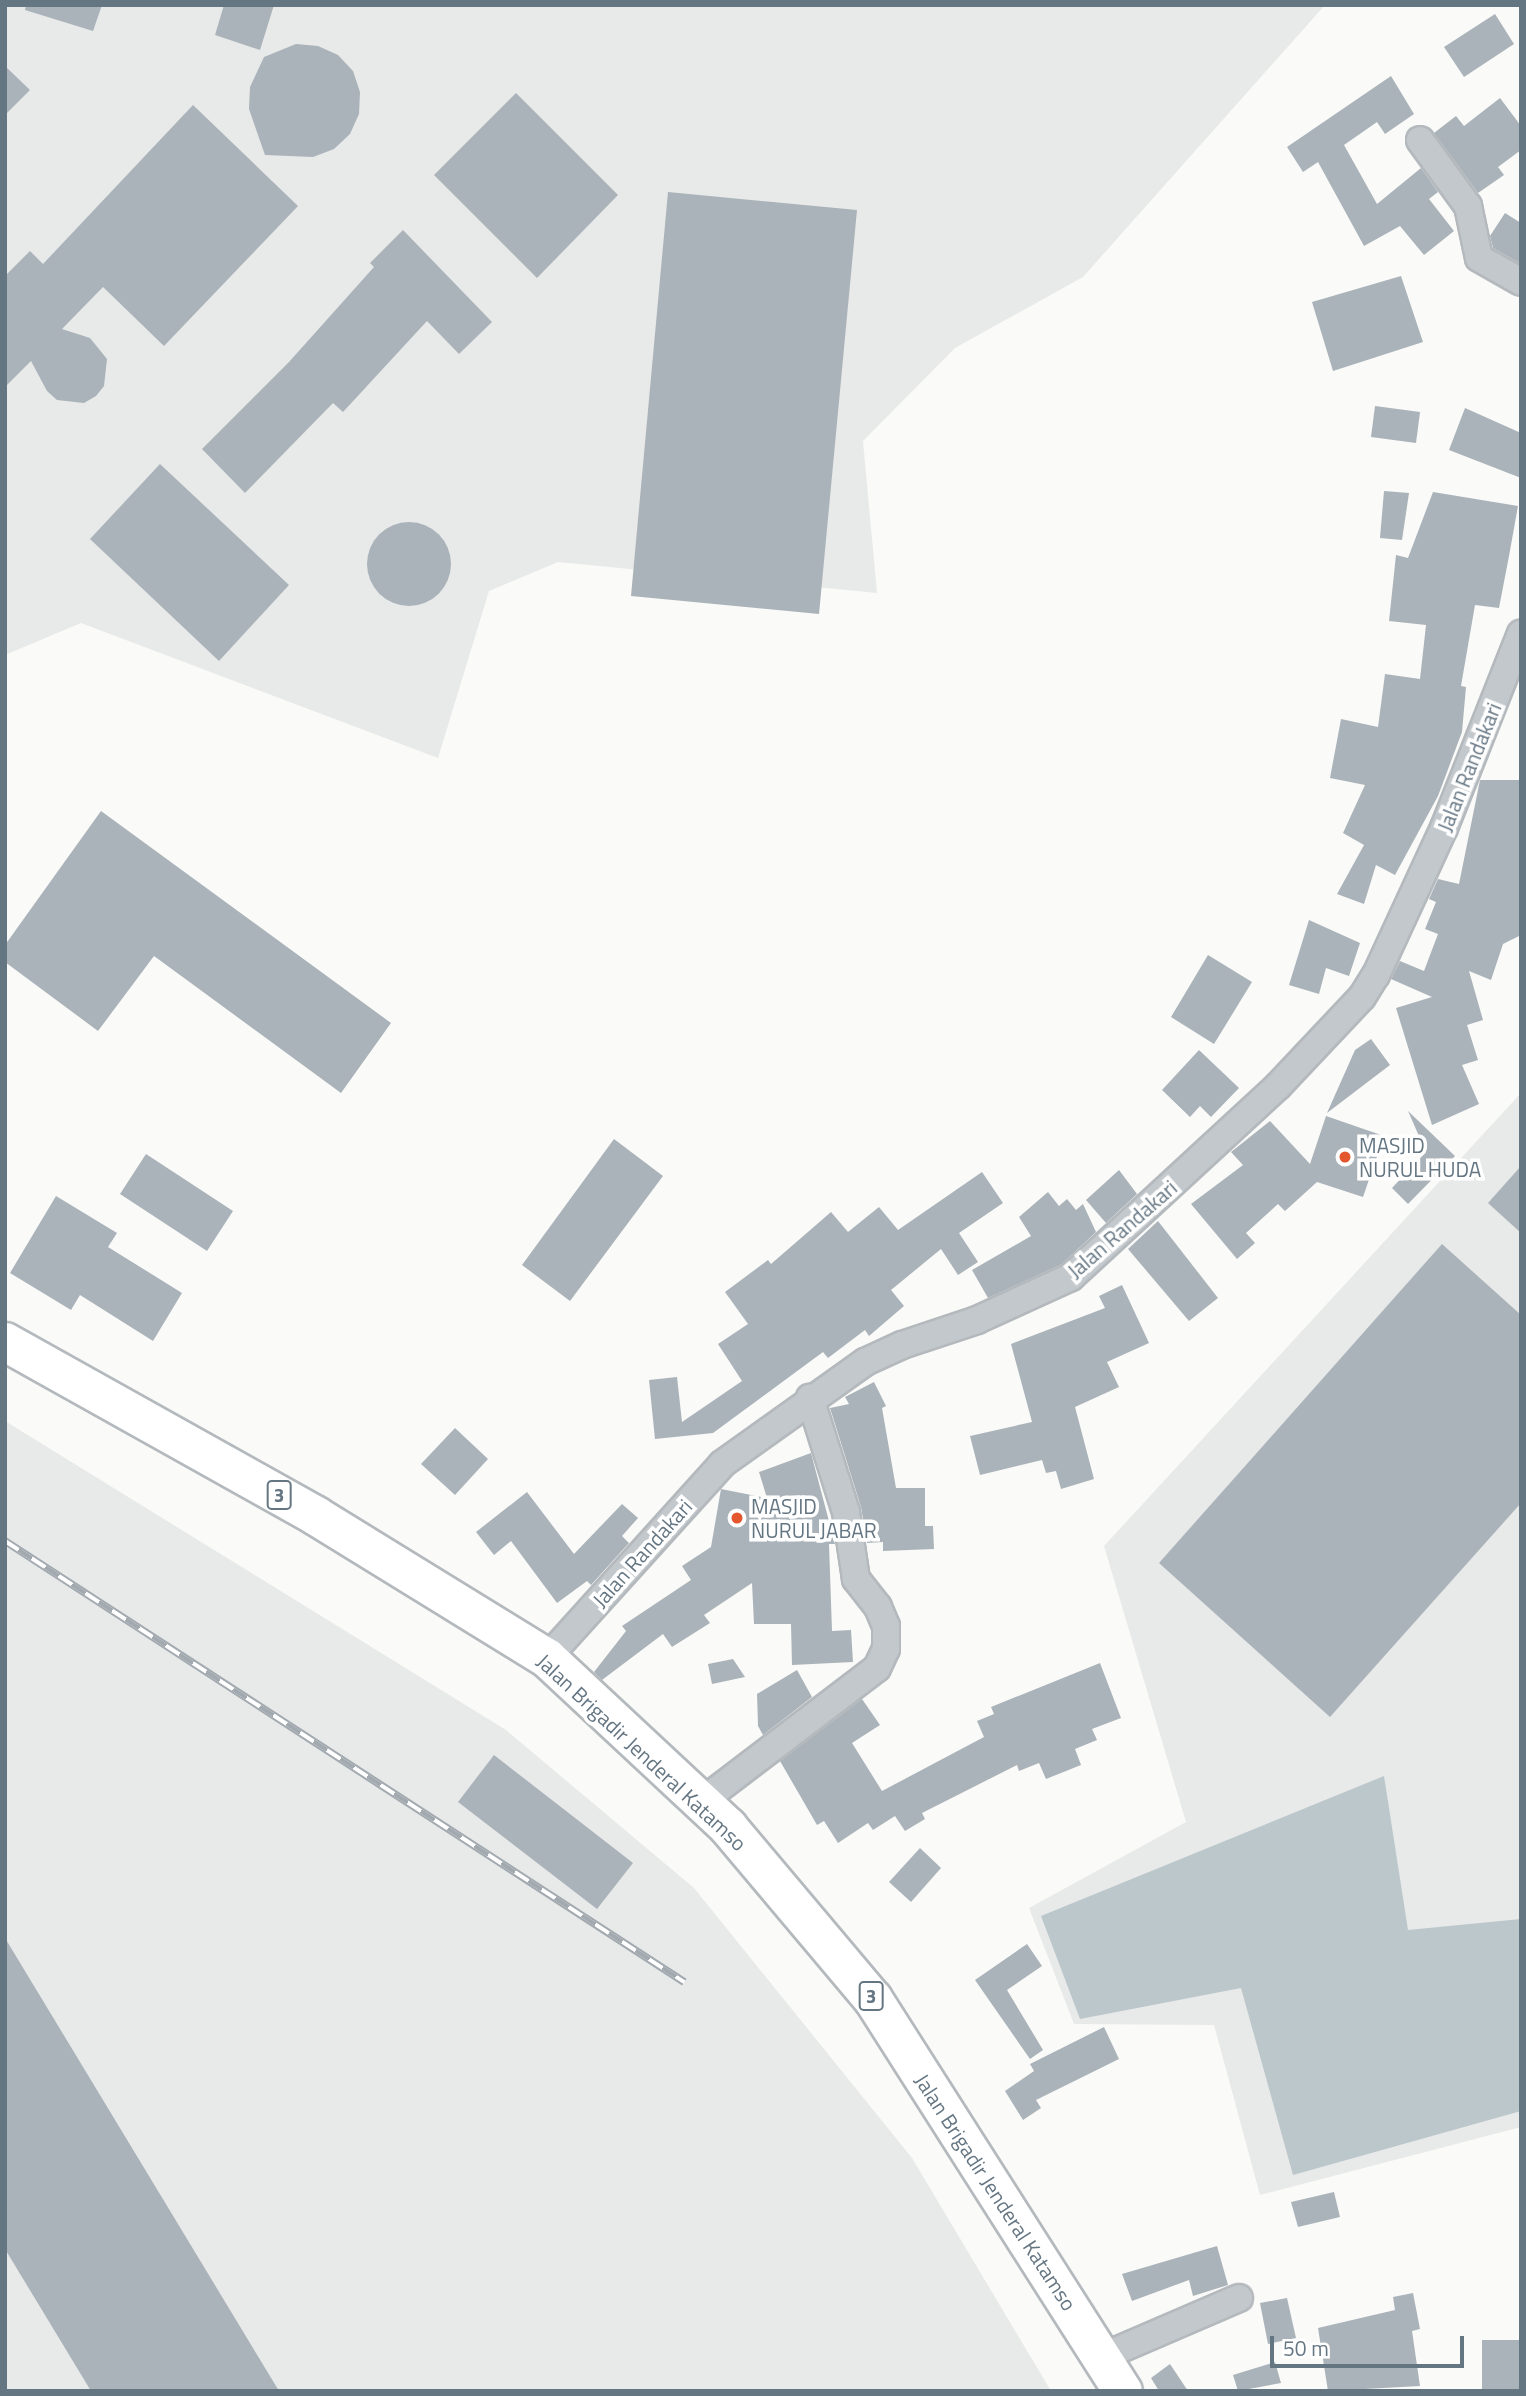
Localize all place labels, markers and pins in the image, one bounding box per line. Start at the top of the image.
place label: MASJID NURUL HUDA [1359,1132,1481,1182]
marker: MASJID NURUL HUDA [1337,1149,1353,1165]
place label: MASJID NURUL JABAR [751,1493,877,1543]
marker: MASJID NURUL JABAR [729,1510,745,1526]

